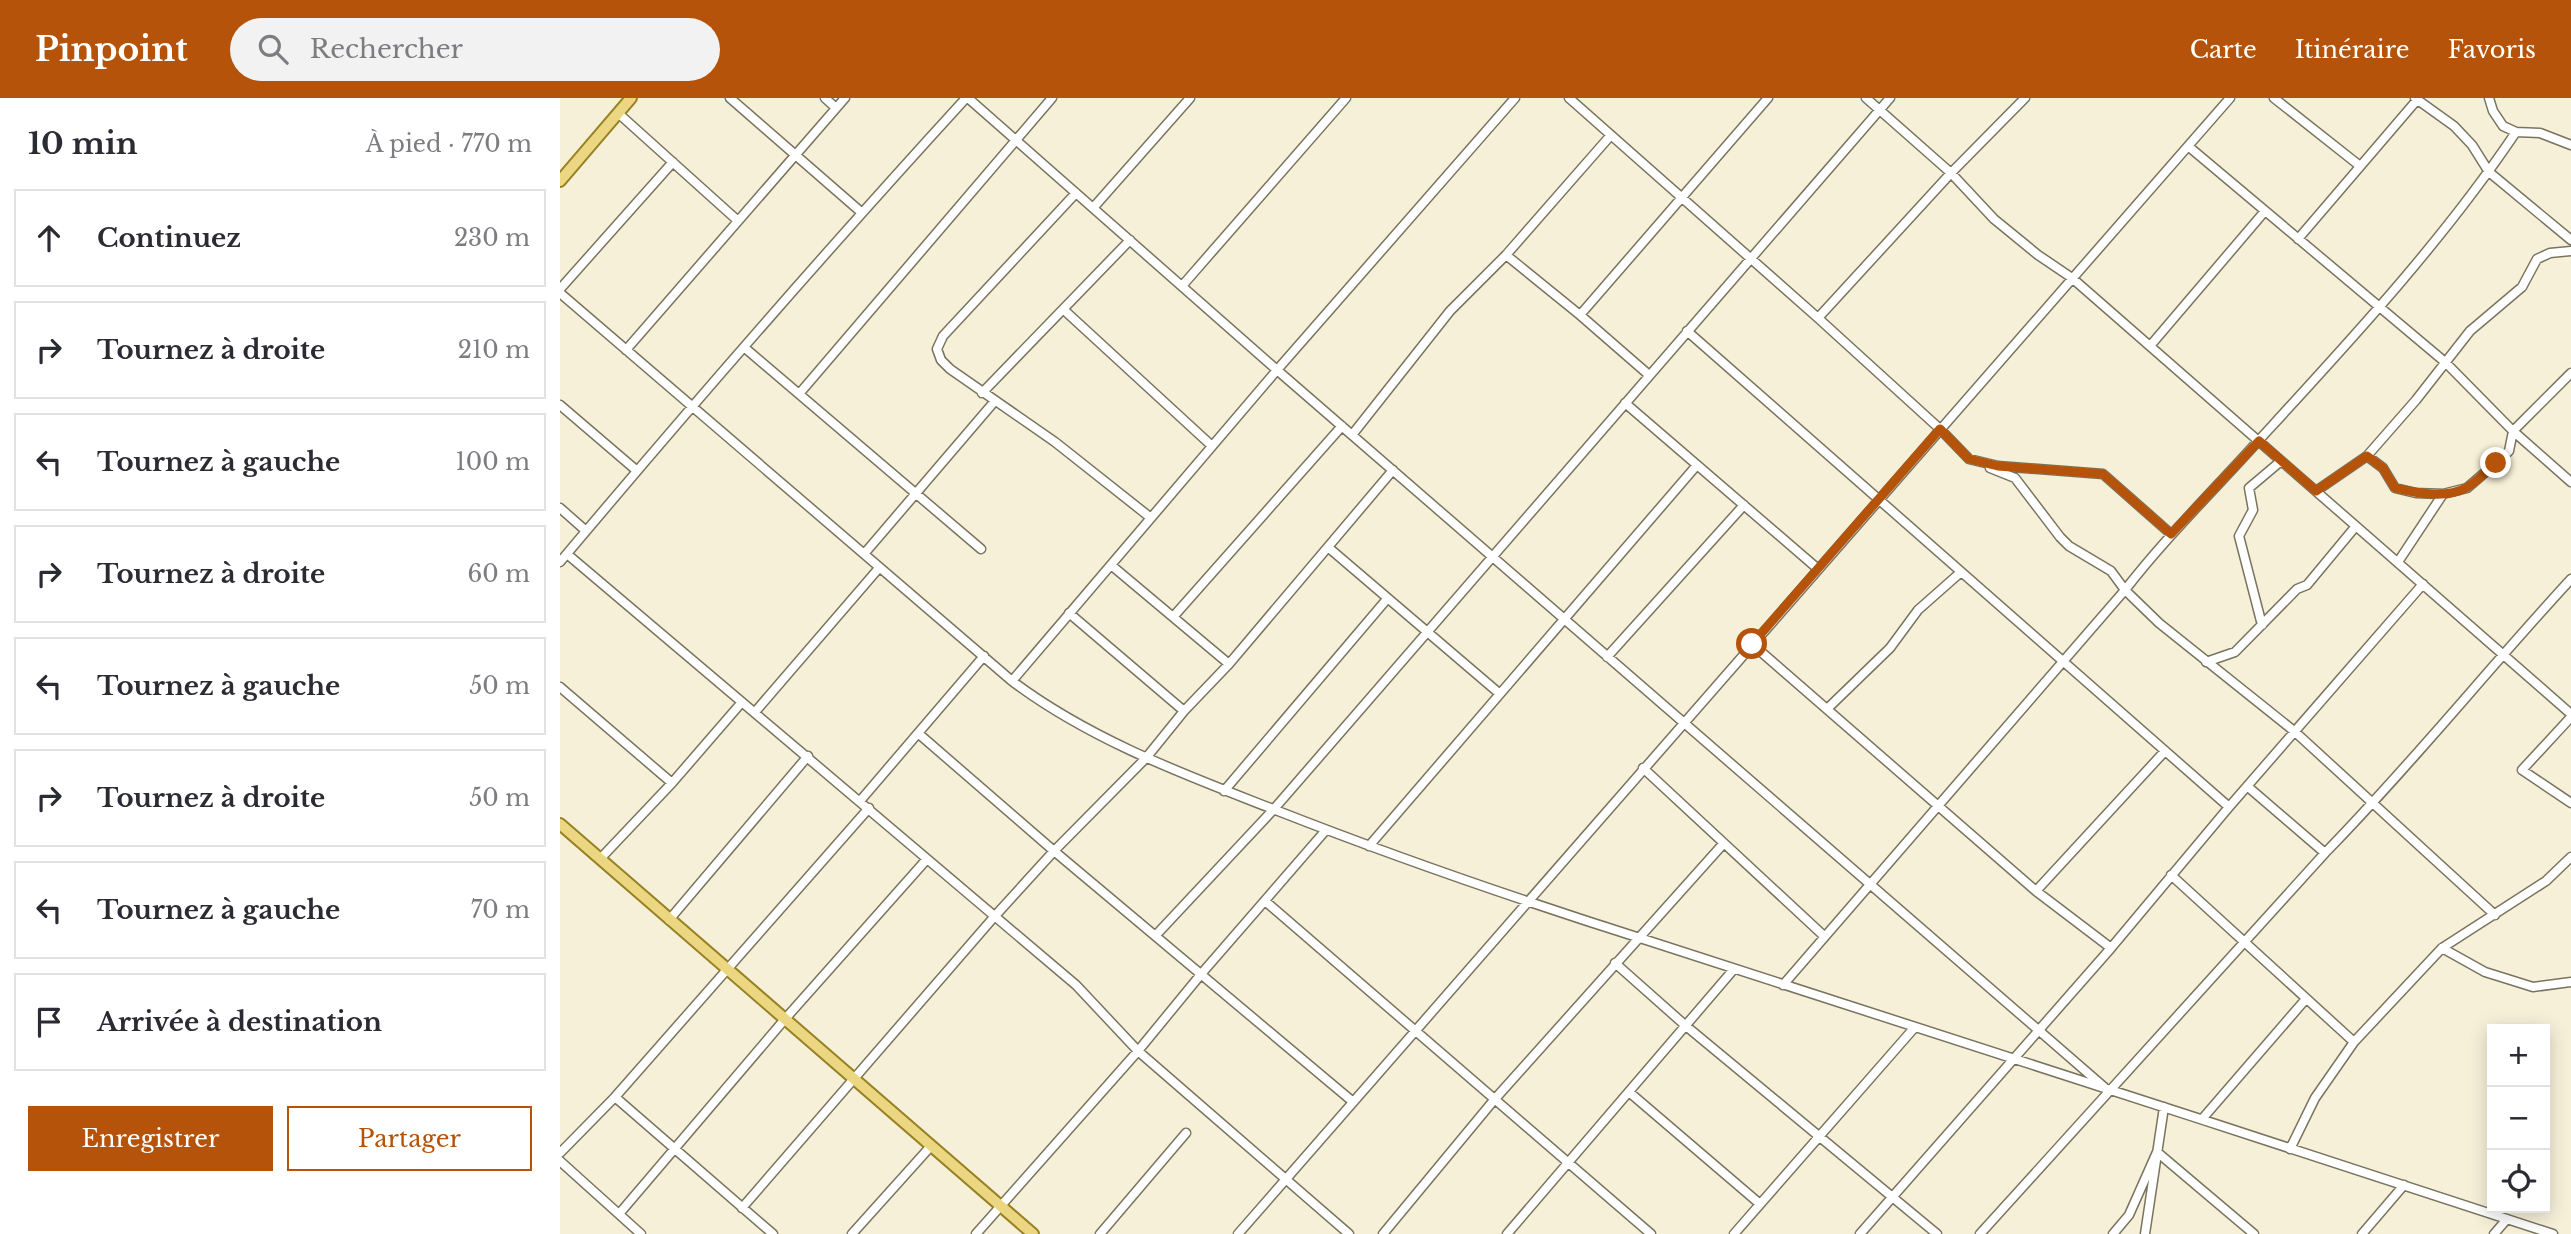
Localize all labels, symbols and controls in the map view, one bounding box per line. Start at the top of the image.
search box [230,18,720,81]
text: Pinpoint [35,29,188,70]
icon: search [254,30,292,68]
text: Rechercher [310,33,463,65]
text: Carte [2190,35,2257,64]
text: Itinéraire [2295,35,2410,64]
text: Favoris [2448,35,2536,64]
text: 10 min [28,125,138,162]
text: À pied · 770 m [366,130,532,158]
icon: ahead [30,219,68,257]
text: Continuez [97,222,241,254]
text: 230 m [454,224,530,252]
icon: right [30,331,68,369]
text: Tournez à droite [97,334,325,366]
text: 210 m [458,336,530,364]
icon: left [30,443,68,481]
text: Tournez à gauche [97,446,340,478]
route end [2480,447,2511,478]
text: 100 m [456,448,530,476]
icon: right [30,555,68,593]
text: Tournez à droite [97,558,325,590]
text: 60 m [468,560,530,588]
route start [1736,628,1767,659]
icon: left [30,667,68,705]
text: Tournez à gauche [97,670,340,702]
text: 50 m [469,672,530,700]
icon: right [30,779,68,817]
text: Tournez à droite [97,782,325,814]
text: 50 m [469,784,530,812]
icon: left [30,891,68,929]
text: Tournez à gauche [97,894,340,926]
text: 70 m [471,896,530,924]
icon: arrive [30,1003,68,1041]
text: Arrivée à destination [97,1006,382,1038]
map controls [2487,1024,2550,1213]
button: + [2487,1024,2550,1087]
button: − [2487,1087,2550,1150]
button: Enregistrer [28,1106,273,1171]
button: Partager [287,1106,532,1171]
button: locate [2487,1150,2550,1213]

